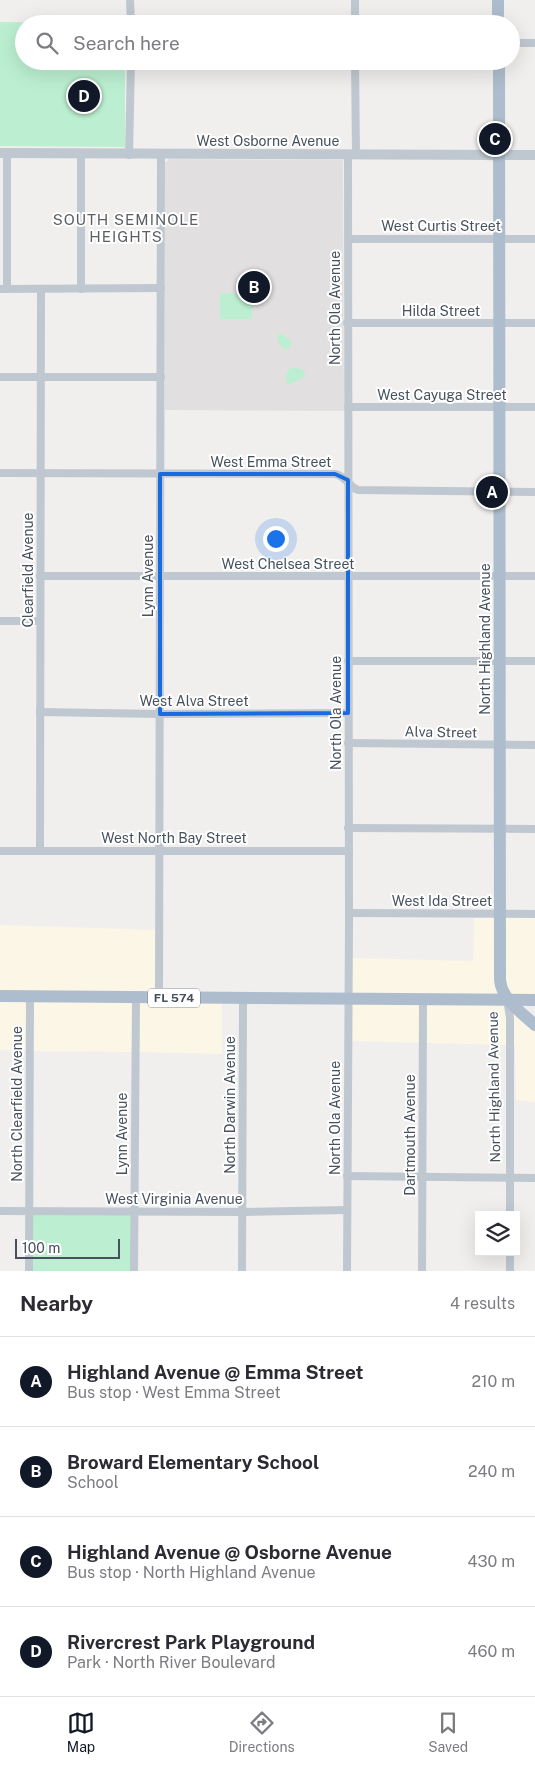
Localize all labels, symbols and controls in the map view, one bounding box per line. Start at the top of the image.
search box [15,15,520,70]
icon: search [33,29,61,57]
text: Search here [73,32,180,54]
pin: D [68,77,100,115]
pin: C [479,120,511,158]
street label: West Osborne Avenue [197,133,339,149]
district label: SOUTH SEMINOLE HEIGHTS [53,211,199,245]
street label: West Curtis Street [381,218,501,234]
street label: North Ola Avenue [327,251,343,365]
pin: B [238,268,270,306]
street label: Hilda Street [402,303,480,319]
street label: West Cayuga Street [377,387,507,403]
street label: West Emma Street [210,454,332,470]
pin: A [476,473,508,511]
street label: Clearfield Avenue [20,512,36,628]
your location [263,526,289,552]
street label: Lynn Avenue [140,535,156,617]
street label: West Chelsea Street [221,556,355,572]
street label: North Highland Avenue [477,563,493,715]
street label: North Ola Avenue [328,656,344,770]
street label: West Alva Street [139,693,249,709]
street label: Alva Street [404,723,478,741]
street label: West North Bay Street [101,830,247,846]
street label: West Ida Street [392,893,492,909]
road number: FL 574 [148,988,200,1008]
street label: North Highland Avenue [485,1011,503,1163]
street label: North Clearfield Avenue [9,1026,25,1182]
street label: North Darwin Avenue [222,1036,238,1174]
street label: North Ola Avenue [327,1061,343,1175]
street label: Dartmouth Avenue [402,1074,418,1196]
street label: Lynn Avenue [114,1093,130,1175]
street label: West Virginia Avenue [105,1191,243,1207]
map controls [475,1211,520,1256]
button: layers [475,1211,520,1256]
scale bar [15,1236,120,1259]
text: 100 m [22,1240,60,1256]
text: Nearby [20,1291,93,1316]
text: 4 results [450,1294,515,1313]
text: Highland Avenue @ Emma Street [67,1361,364,1383]
text: A [30,1372,42,1391]
text: 210 m [471,1372,515,1391]
text: Bus stop · West Emma Street [67,1383,281,1402]
text: Broward Elementary School [67,1451,319,1473]
text: B [31,1462,41,1481]
text: 240 m [468,1462,515,1481]
text: School [67,1473,118,1492]
text: Highland Avenue @ Osborne Avenue [67,1541,392,1563]
text: C [30,1552,42,1571]
text: 430 m [467,1552,515,1571]
text: Bus stop · North Highland Avenue [67,1563,316,1582]
text: Rivercrest Park Playground [67,1631,315,1653]
text: D [30,1642,42,1661]
text: 460 m [468,1642,515,1661]
text: Park · North River Boulevard [67,1653,276,1672]
tab: Map [67,1709,95,1755]
tab: Directions [229,1709,295,1755]
tab: Saved [428,1709,468,1755]

